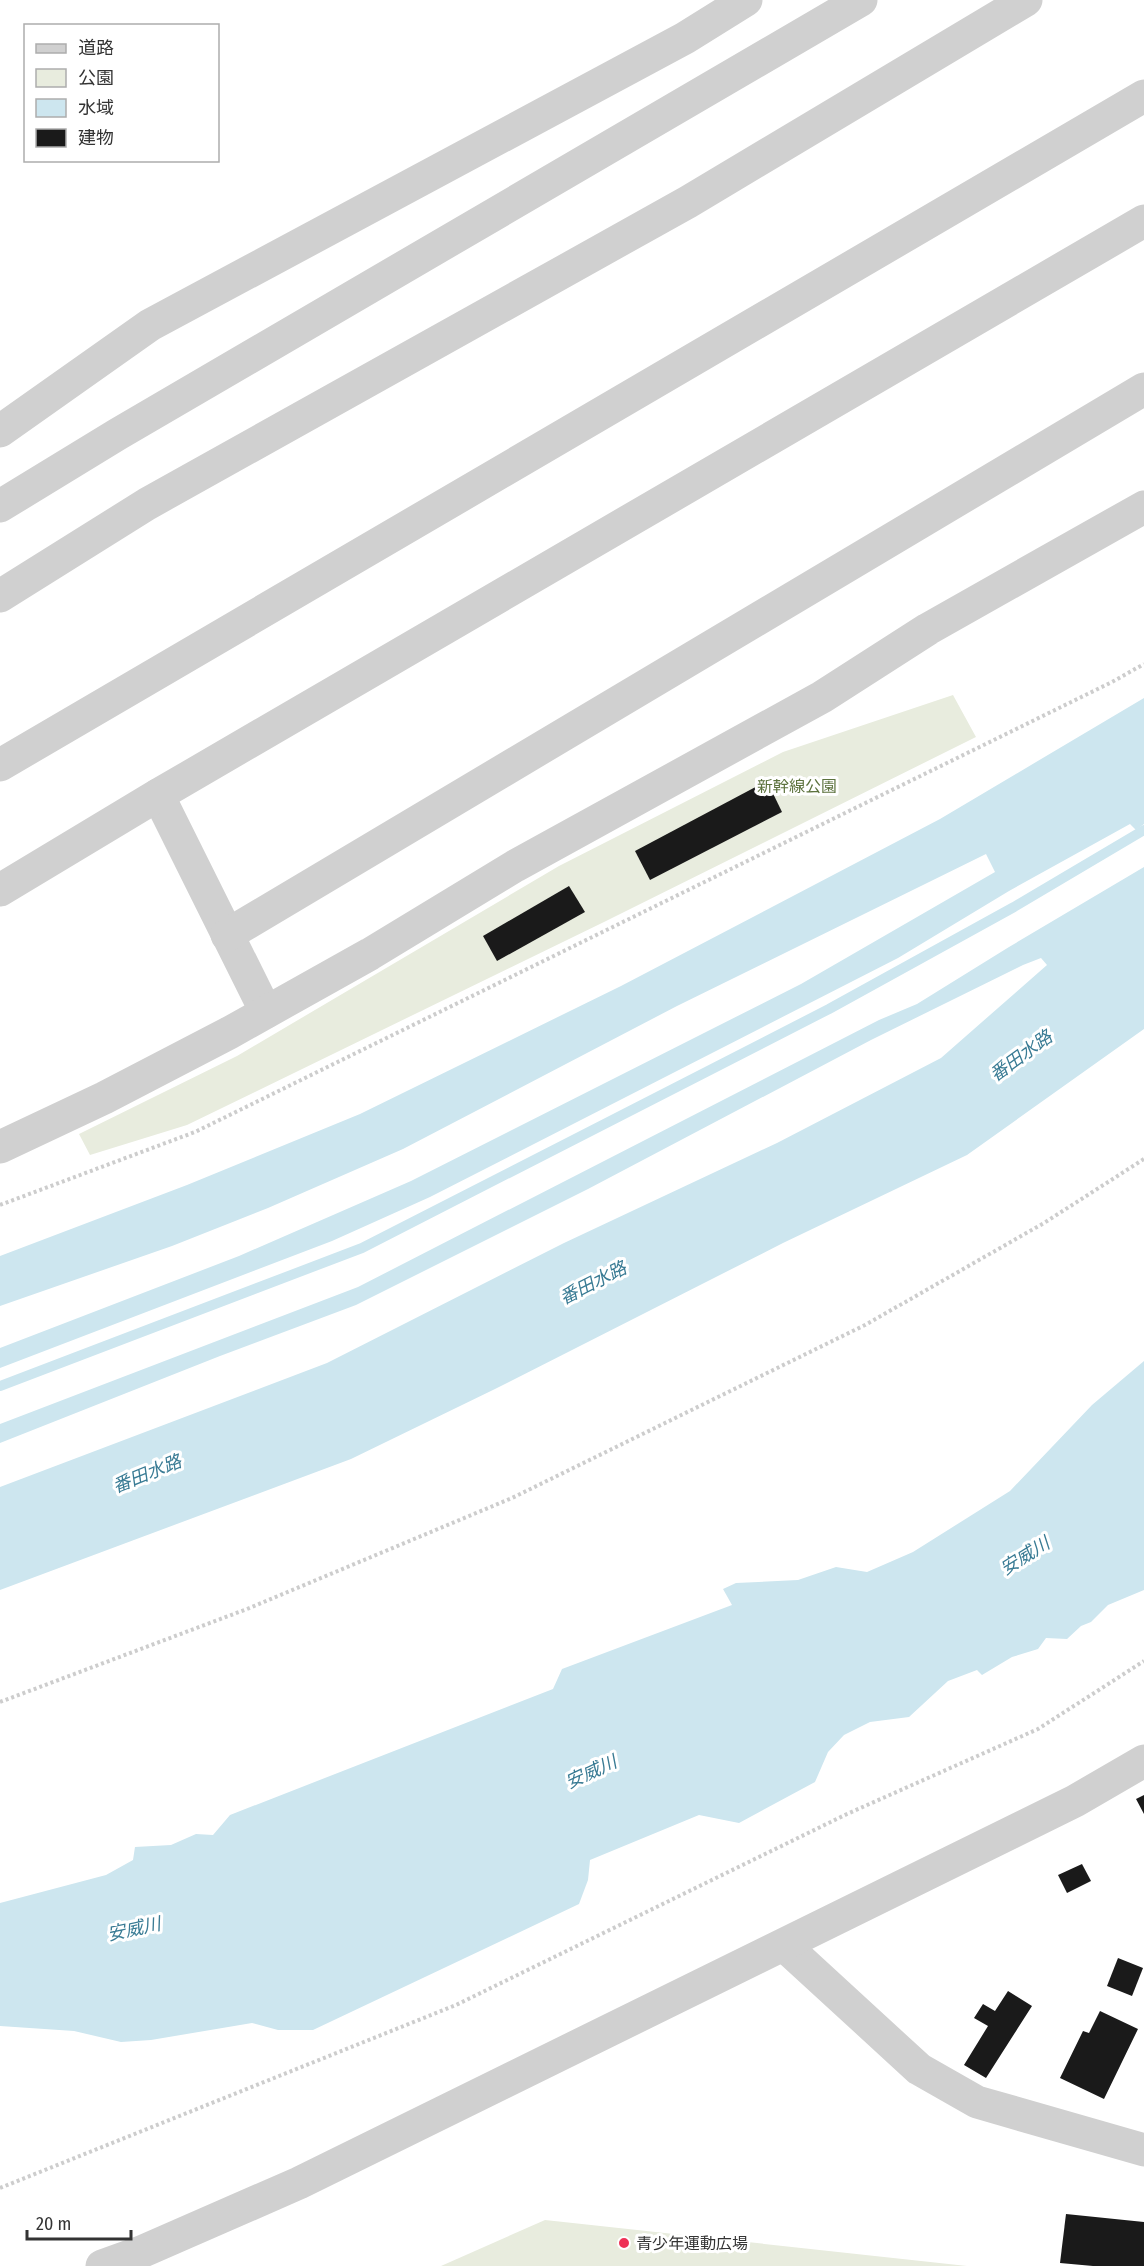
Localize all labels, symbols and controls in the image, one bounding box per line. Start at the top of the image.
legend [24,24,219,162]
text: 道路 [78,37,114,59]
text: 公園 [78,67,114,89]
text: 水域 [78,97,114,119]
text: 建物 [78,127,114,149]
park label: 新幹線公園 [757,777,837,796]
water label: 番田水路 [985,1025,1058,1086]
water label: 番田水路 [556,1256,632,1309]
water label: 番田水路 [110,1450,186,1498]
water label: 安威川 [996,1531,1055,1580]
water label: 安威川 [562,1750,622,1793]
water label: 安威川 [105,1912,165,1945]
scale bar [27,2203,130,2241]
text: 20 m [36,2213,71,2235]
place label: 青少年運動広場 [636,2234,748,2253]
marker: 青少年運動広場 [617,2236,631,2250]

